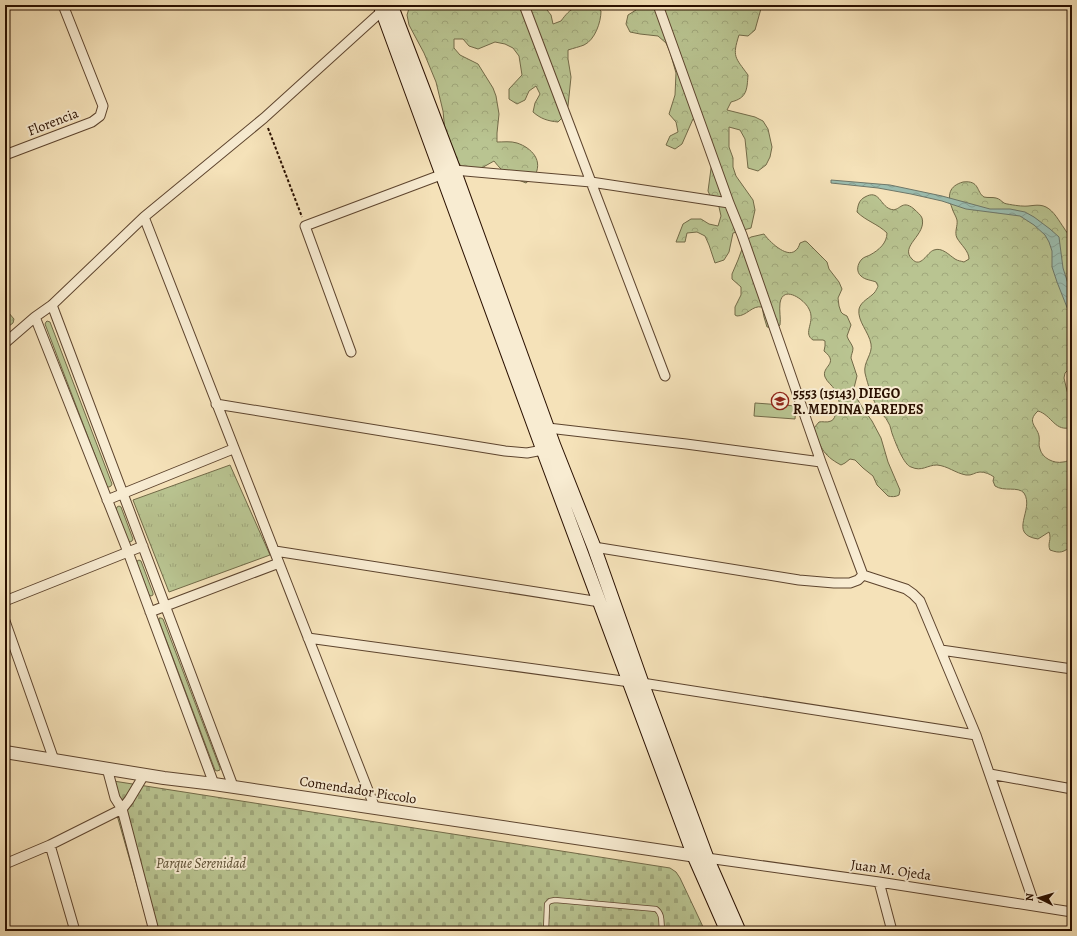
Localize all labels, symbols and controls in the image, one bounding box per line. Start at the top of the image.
street label: Florencia [25,103,82,140]
place label: 5553 (15143) DIEGO R. MEDINA PAREDES [793,384,923,419]
school or university icon: 5553 (15143) DIEGO R. MEDINA PAREDES [770,391,790,411]
street label: Comendador Piccolo [298,771,418,809]
park label: Parque Serenidad [156,854,247,873]
street label: Juan M. Ojeda [850,855,933,885]
north arrow [1019,878,1059,918]
text: N [1022,893,1037,902]

